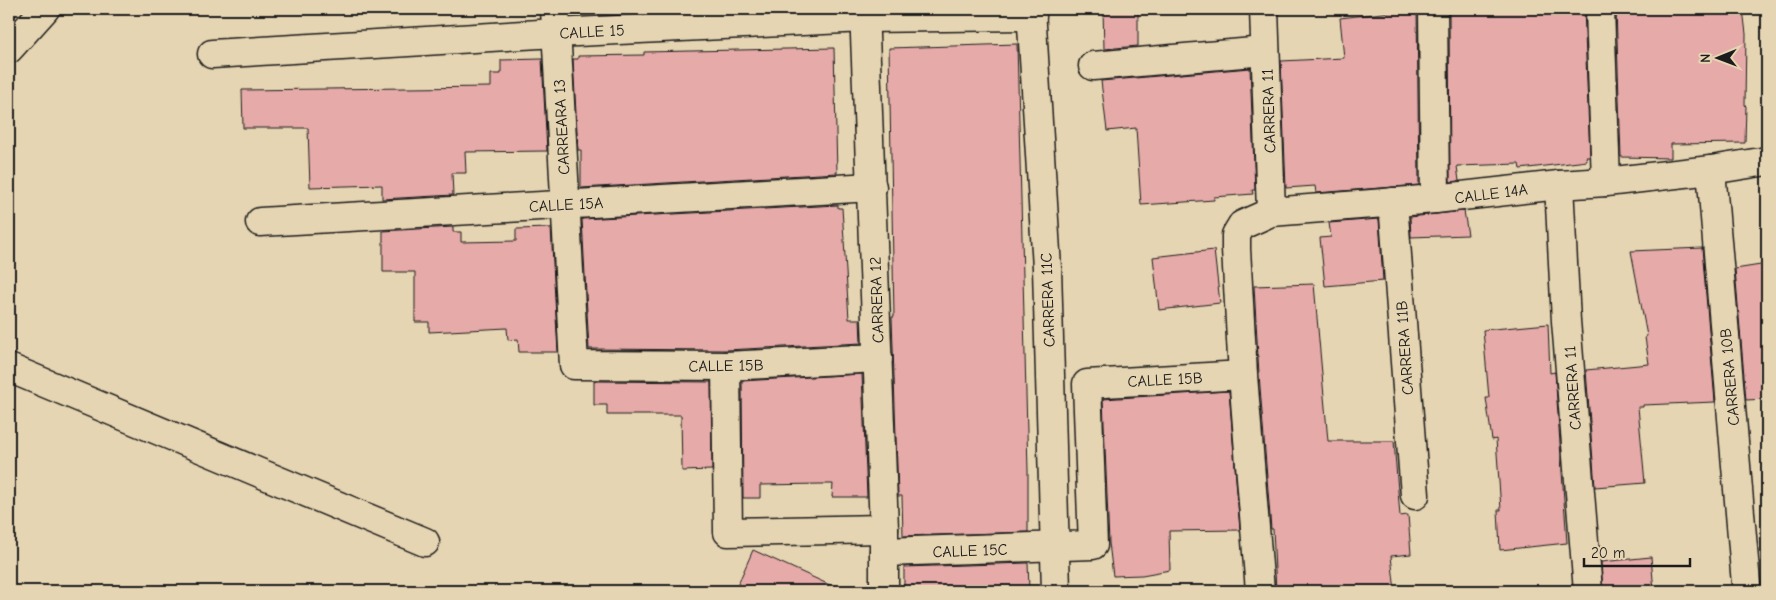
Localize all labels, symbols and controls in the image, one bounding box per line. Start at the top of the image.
street label: CALLE 15 [559,21,625,43]
north arrow [1694,32,1744,82]
text: N [1697,54,1714,63]
street label: CARRERA 11 [1259,68,1279,154]
street label: CARREARA 13 [551,79,573,175]
street label: CALLE 14A [1454,181,1529,207]
street label: CALLE 15A [528,194,604,216]
street label: CARRERA 11C [1037,252,1059,348]
street label: CARRERA 12 [866,256,888,344]
street label: CARRERA 11B [1393,300,1417,396]
street label: CARRERA 10B [1717,327,1743,427]
street label: CARRERA 11 [1561,345,1585,431]
street label: CALLE 15B [688,356,764,376]
street label: CALLE 15B [1127,369,1203,391]
scale bar [1584,535,1690,567]
street label: CALLE 15C [932,541,1008,561]
text: 20 m [1591,544,1625,562]

